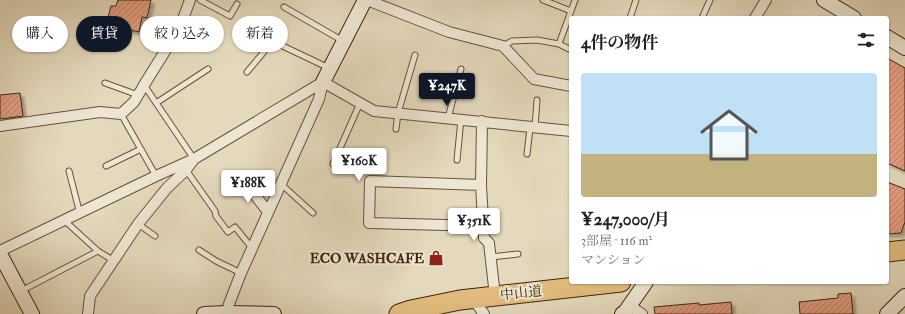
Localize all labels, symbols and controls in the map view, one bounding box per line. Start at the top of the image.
chip: 購入 [12,16,68,52]
chip: 賃貸 [76,16,132,52]
chip: 絞り込み [140,16,224,52]
chip: 新着 [232,16,288,52]
icon: filters [855,29,877,51]
text: 4件の物件 [581,32,658,53]
pin: ¥247K [419,73,475,107]
text: ¥247K [428,78,466,94]
icon: home [693,99,765,171]
pin: ¥160K [331,148,387,182]
text: ¥160K [341,153,377,169]
pin: ¥188K [220,170,276,204]
text: ¥188K [230,175,266,191]
pin: ¥351K [446,208,502,242]
text: ¥247,000/月 [581,209,670,230]
text: ¥351K [457,213,491,229]
text: 3部屋 · 116 m² [581,233,652,249]
shop icon: ECO WASHCAFE [427,249,445,267]
place label: ECO WASHCAFE [310,250,424,267]
text: マンション [581,252,645,268]
street label: 中山道 [499,282,543,304]

